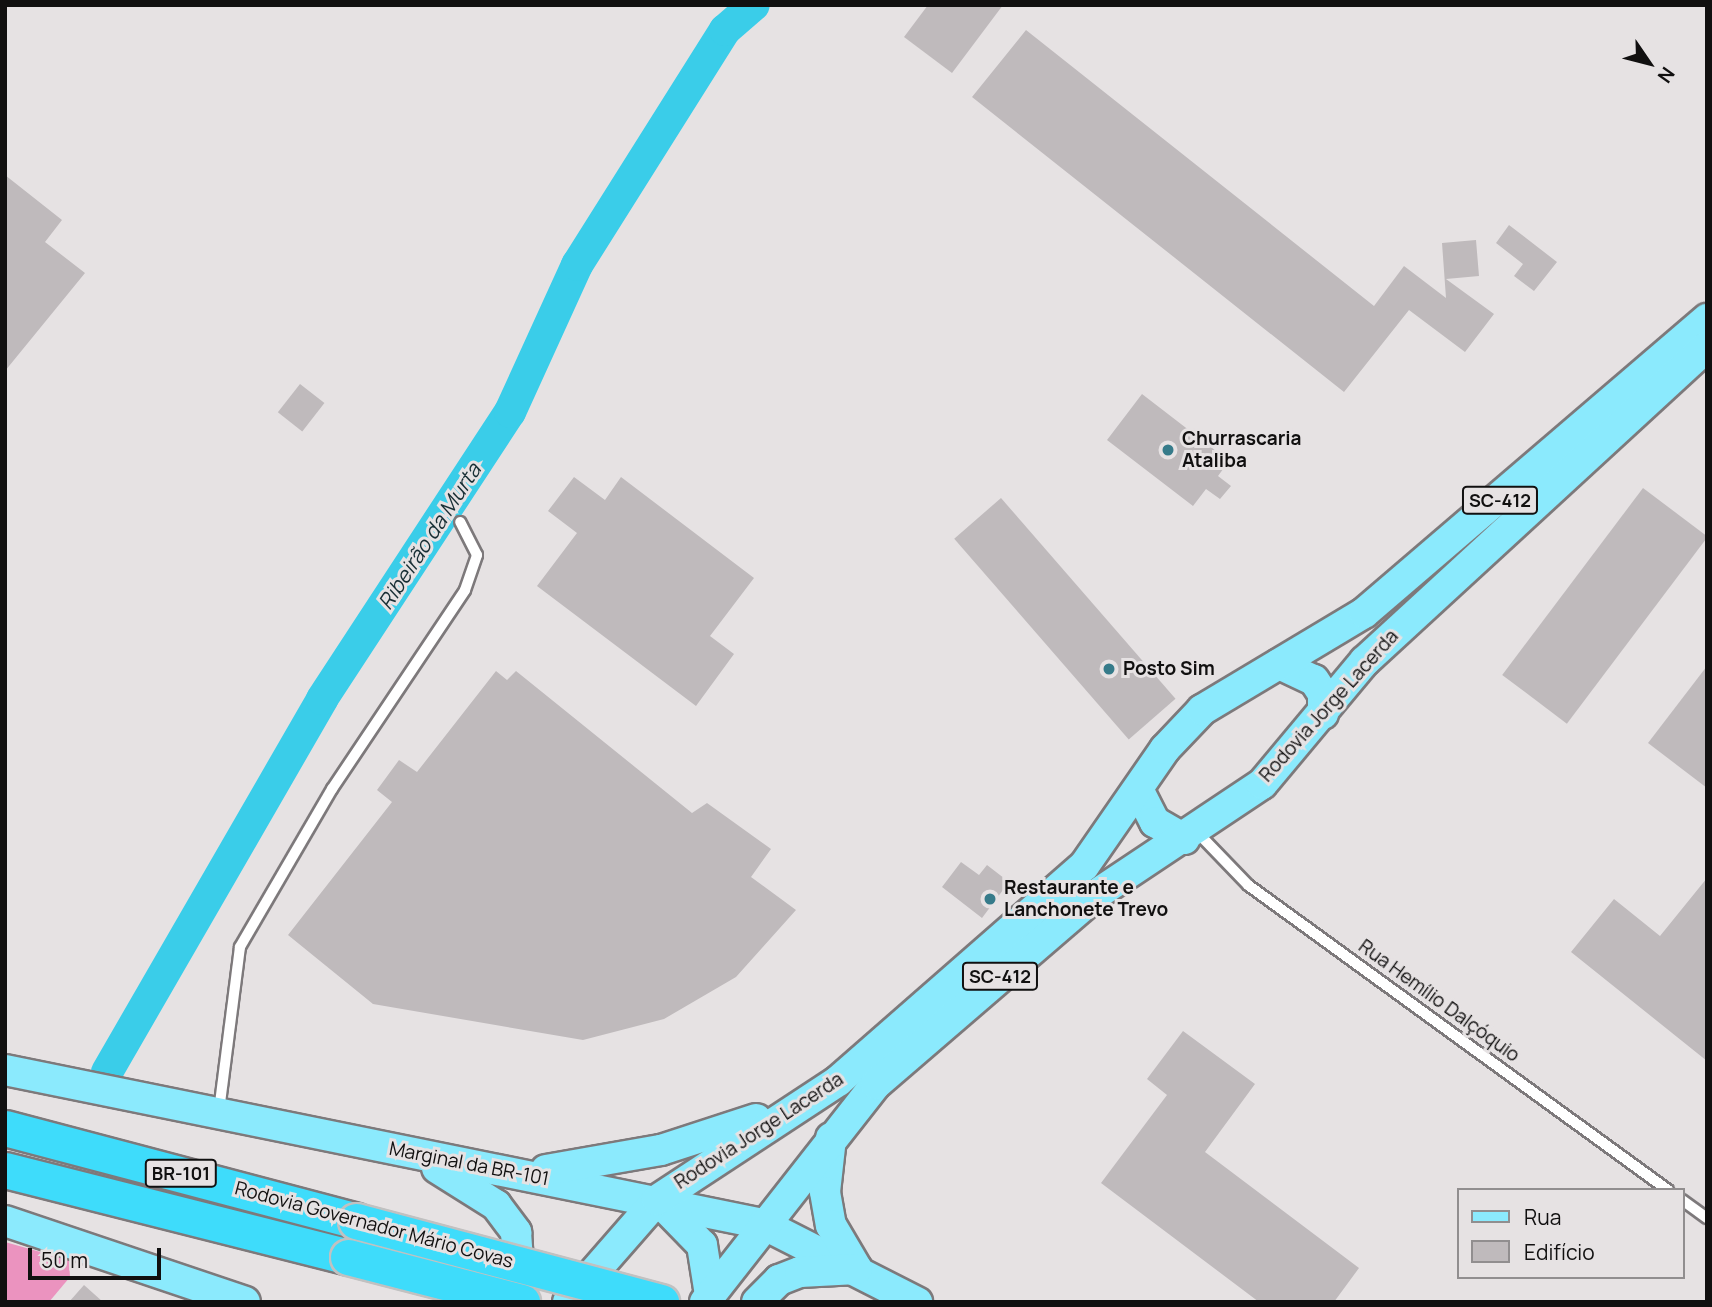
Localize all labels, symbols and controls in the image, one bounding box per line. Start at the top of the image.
north arrow [1614,28,1684,98]
text: N [1652,62,1681,88]
place label: Churrascaria Ataliba [1182,428,1302,472]
marker: Churrascaria Ataliba [1160,442,1176,458]
water label: Ribeirão da Murta [372,458,486,614]
road number: SC-412 [1462,486,1538,514]
street label: Rodovia Jorge Lacerda [1255,625,1403,787]
place label: Posto Sim [1123,658,1215,680]
marker: Posto Sim [1101,661,1117,677]
place label: Restaurante e Lanchonete Trevo [1004,877,1168,921]
marker: Restaurante e Lanchonete Trevo [982,891,998,907]
street label: Rua Hemílio Dalçóquio [1354,935,1524,1067]
road number: SC-412 [962,961,1038,990]
street label: Rodovia Jorge Lacerda [670,1068,848,1194]
street label: Marginal da BR-101 [387,1137,551,1191]
road number: BR-101 [144,1158,218,1188]
street label: Rodovia Governador Mário Covas [232,1177,516,1273]
legend [1456,1188,1684,1279]
text: Rua [1524,1203,1561,1231]
scale bar [32,1234,164,1278]
text: Edifício [1524,1238,1595,1266]
text: 50 m [41,1246,88,1274]

